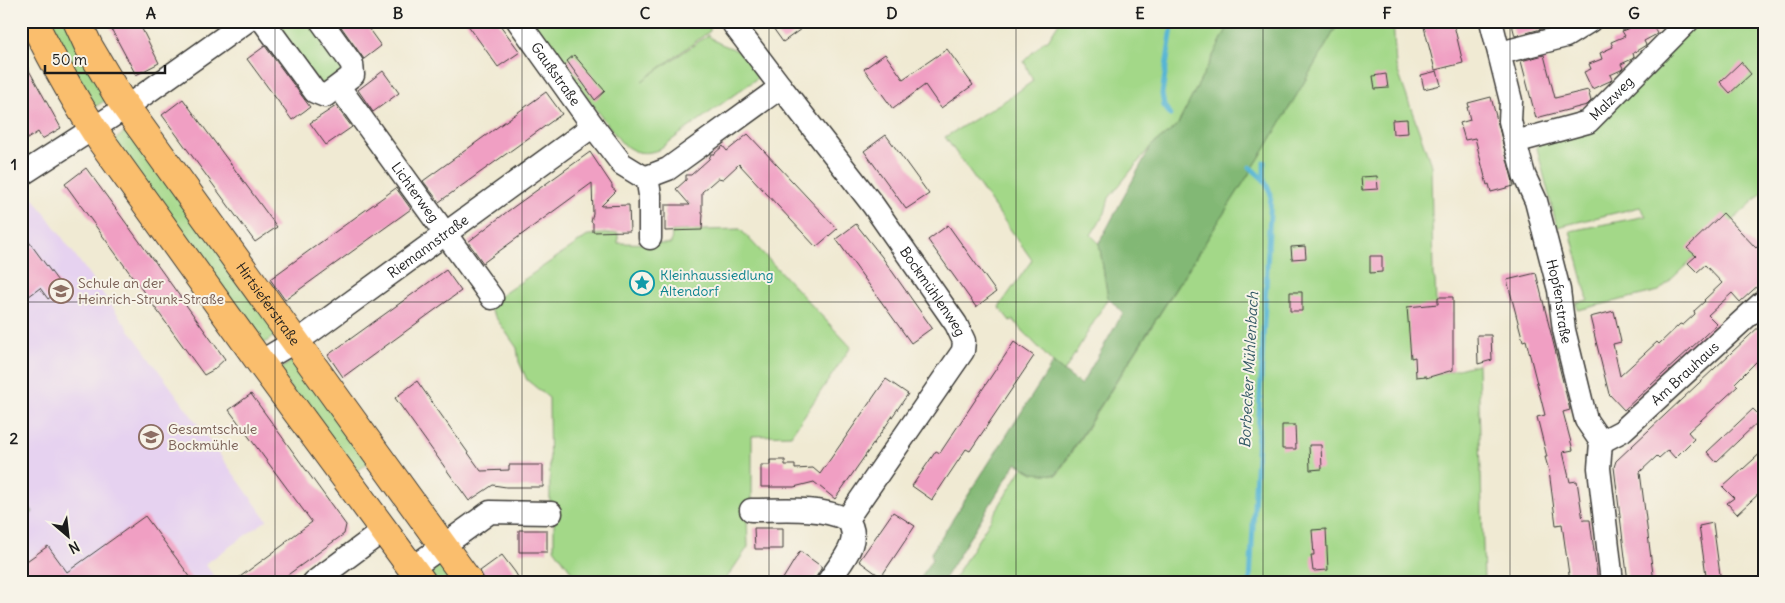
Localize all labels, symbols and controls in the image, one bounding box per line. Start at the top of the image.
text: A [146,3,156,23]
text: B [393,3,404,23]
text: C [640,3,651,23]
text: D [886,3,898,23]
text: E [1135,3,1145,23]
text: F [1382,3,1392,23]
text: G [1628,3,1640,23]
street label: Gaußstraße [527,39,585,109]
scale bar [45,42,165,74]
text: 50 m [52,50,87,69]
street label: Malzweg [1586,72,1637,124]
text: 1 [11,154,17,174]
street label: Lichterweg [387,159,443,226]
street label: Riemannstraße [384,211,472,282]
street label: Bockmühlenweg [896,243,970,339]
street label: Hopfenstraße [1542,257,1576,345]
street label: Hirtsieferstraße [232,259,304,349]
place label: Kleinhaussiedlung Altendorf [660,266,774,300]
place icon: Kleinhaussiedlung Altendorf [629,270,655,296]
place label: Schule an der Heinrich-Strunk-Straße [78,274,224,308]
school or university icon: Schule an der Heinrich-Strunk-Straße [48,278,74,304]
water label: Borbecker Mühlenbach [1235,291,1262,449]
street label: Am Brauhaus [1647,338,1723,409]
place label: Gesamtschule Bockmühle [168,420,257,454]
school or university icon: Gesamtschule Bockmühle [138,424,164,450]
text: 2 [10,428,19,448]
north arrow [42,510,92,560]
text: N [66,537,83,558]

